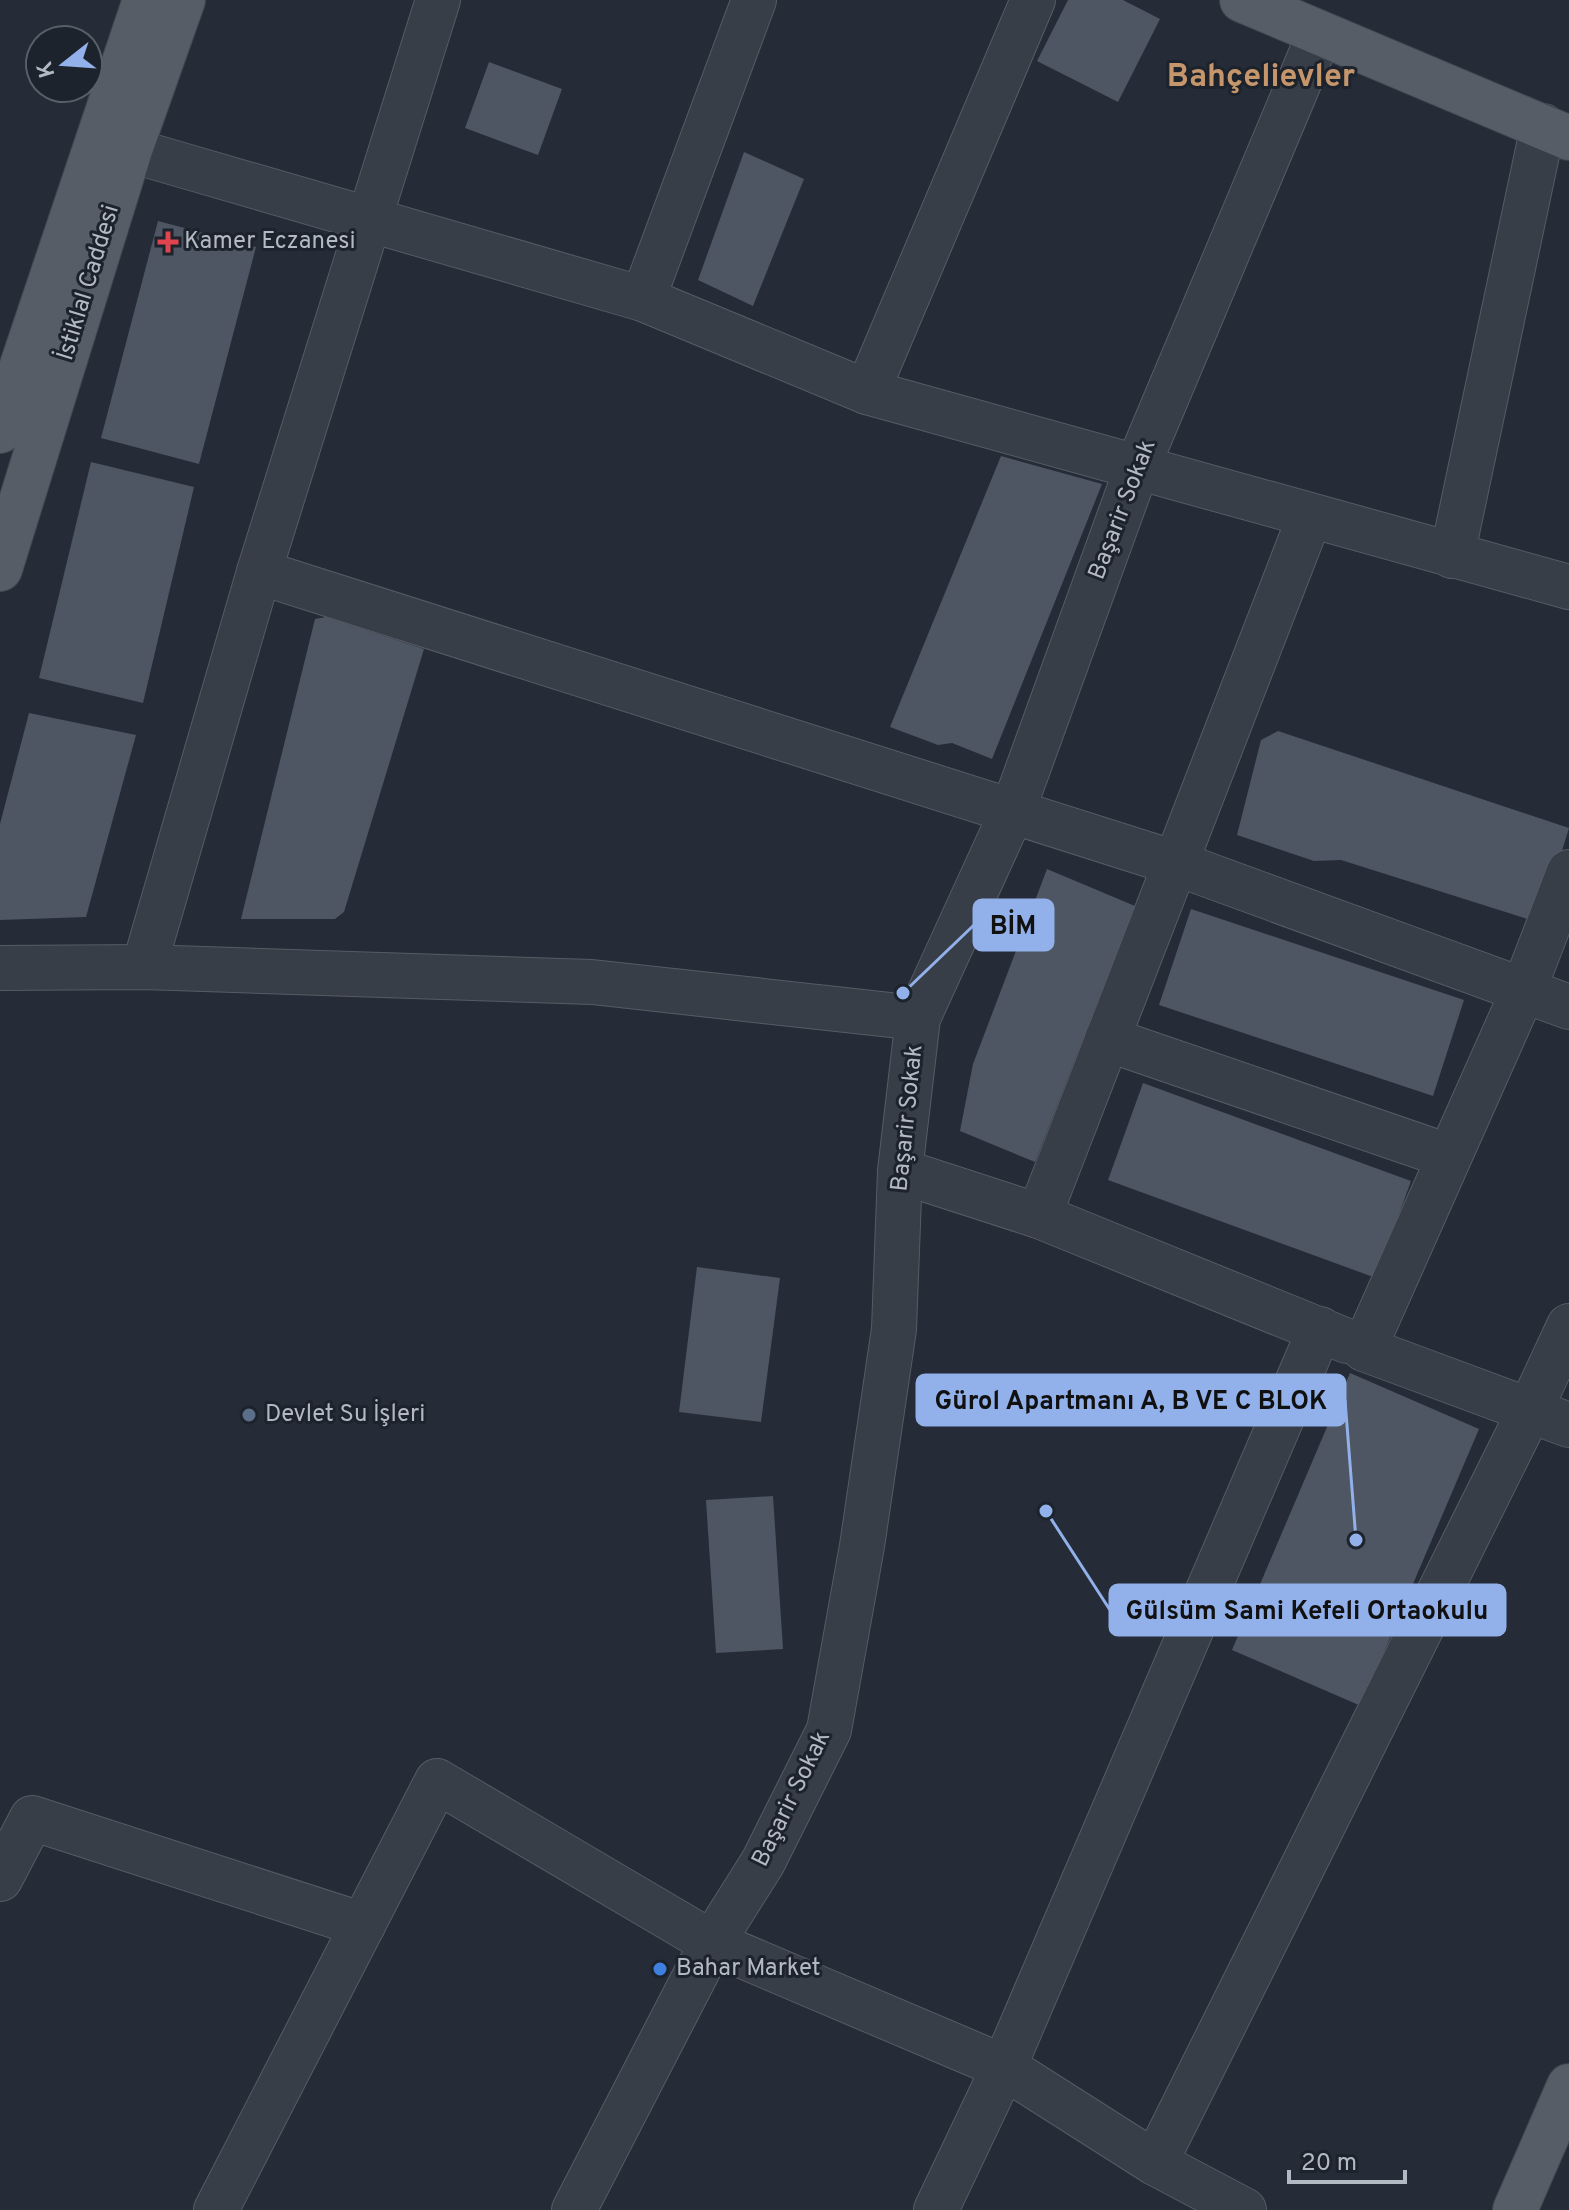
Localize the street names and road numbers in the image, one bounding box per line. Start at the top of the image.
street label: İstiklal Caddesi [50,201,127,364]
street label: Başarir Sokak [1083,436,1163,584]
street label: Başarir Sokak [885,1043,931,1193]
street label: Başarir Sokak [746,1726,838,1872]

